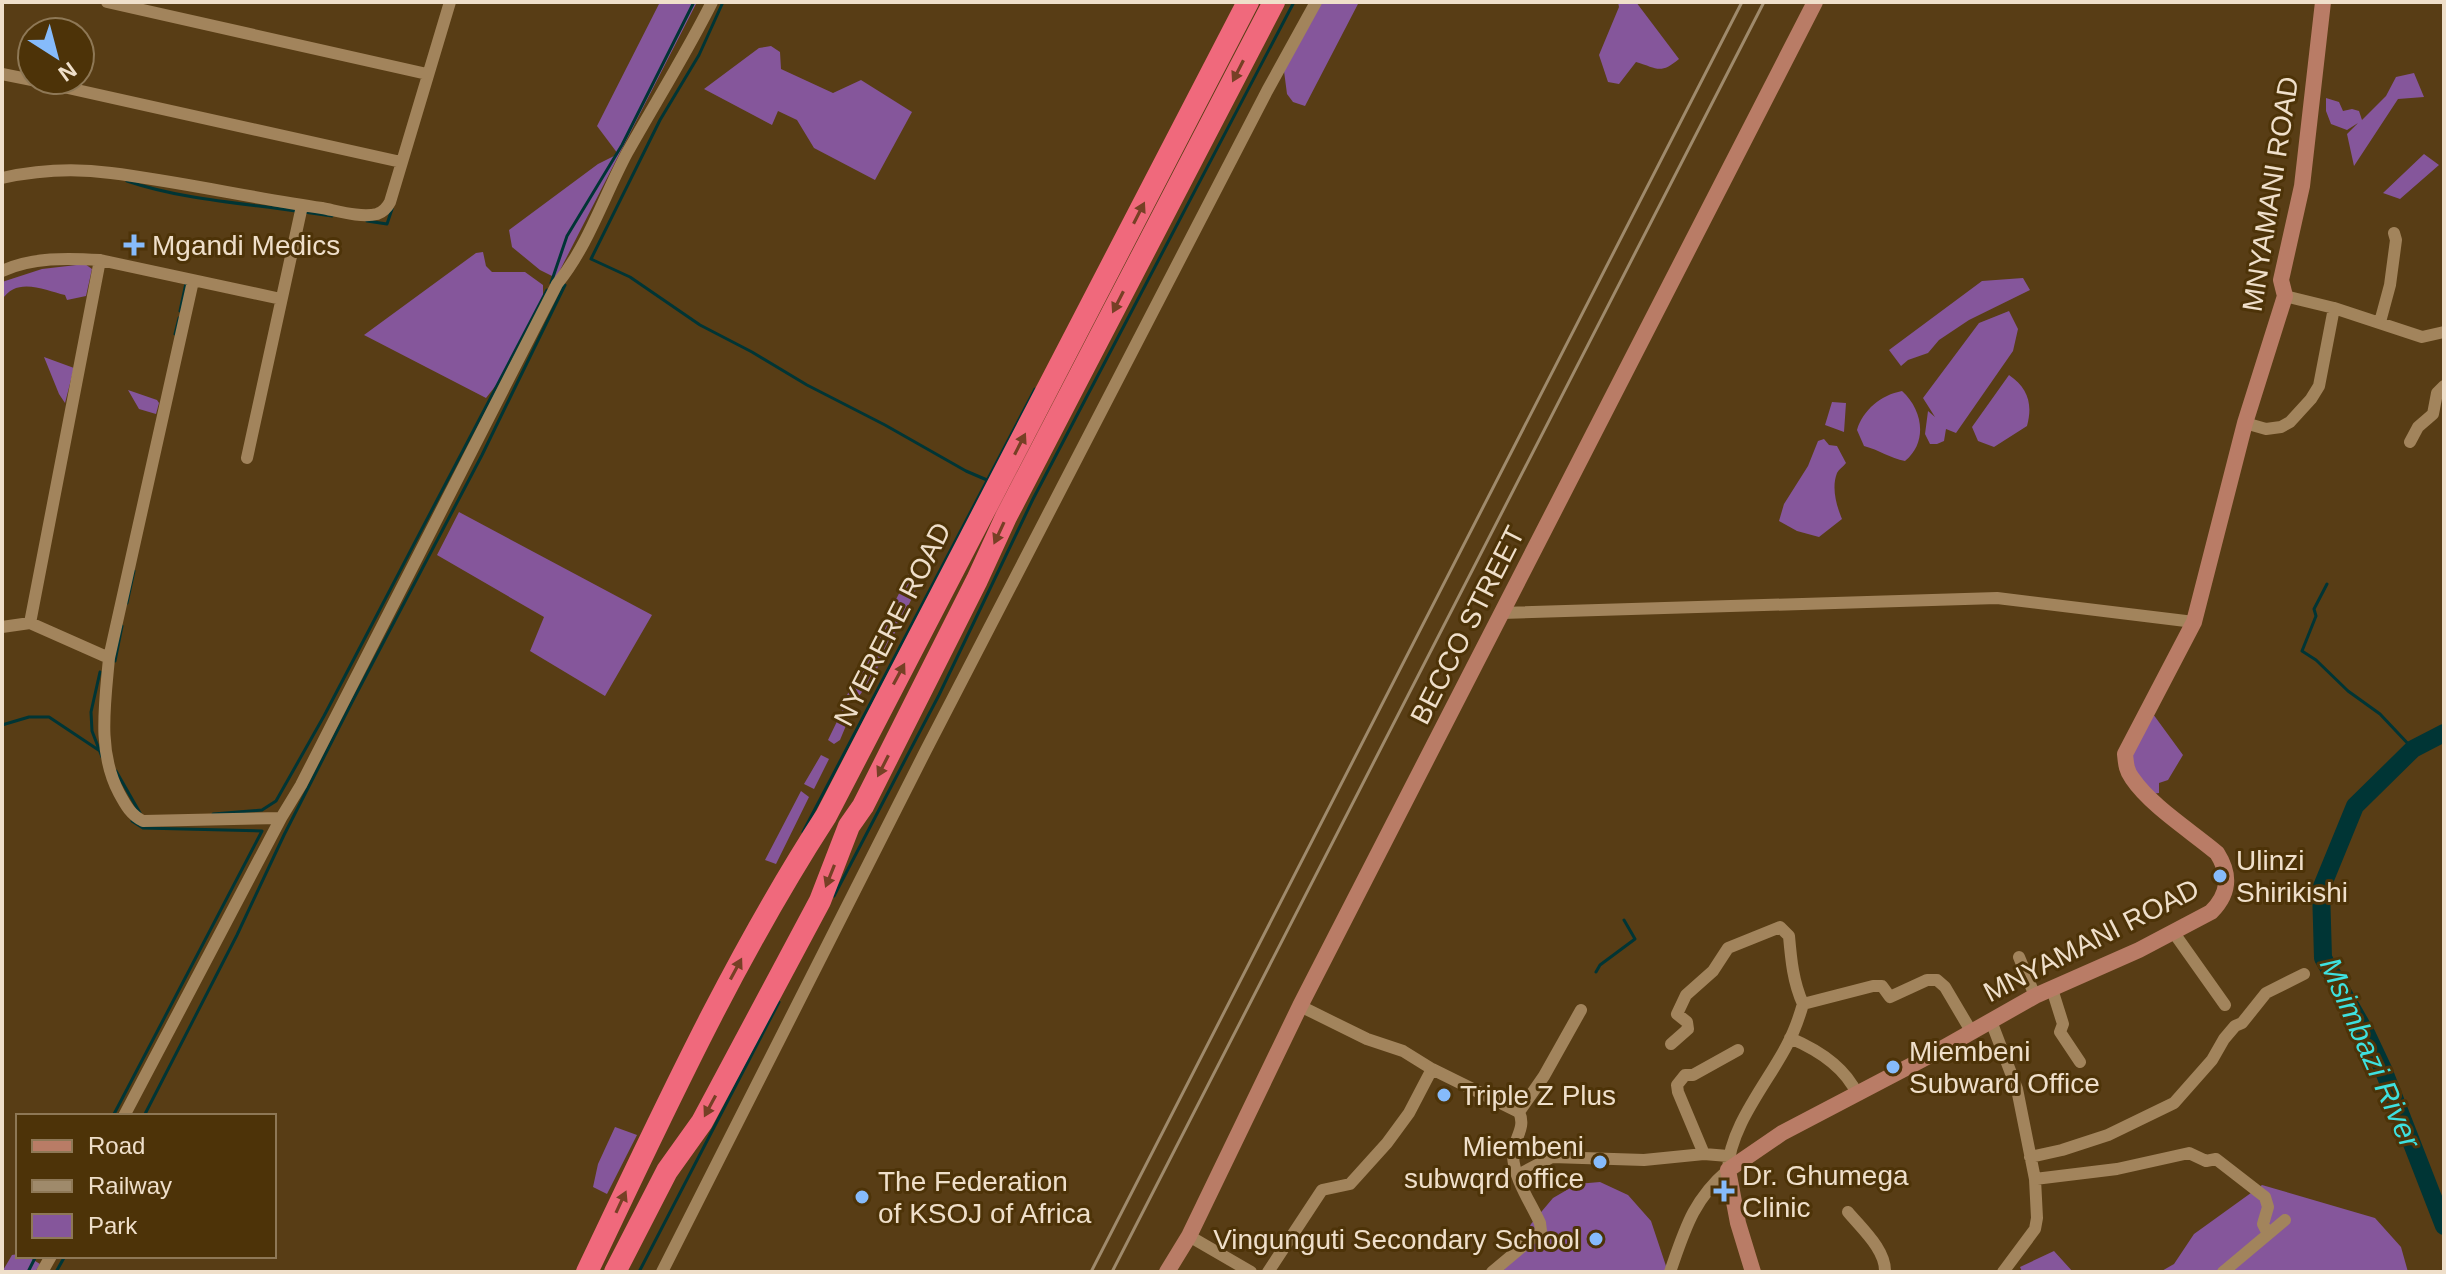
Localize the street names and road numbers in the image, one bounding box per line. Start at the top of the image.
street label: MNYAMANI ROAD [2237,74,2304,314]
street label: NYERERE ROAD [828,517,957,731]
street label: BECCO STREET [1404,521,1531,729]
street label: MNYAMANI ROAD [1978,873,2204,1008]

